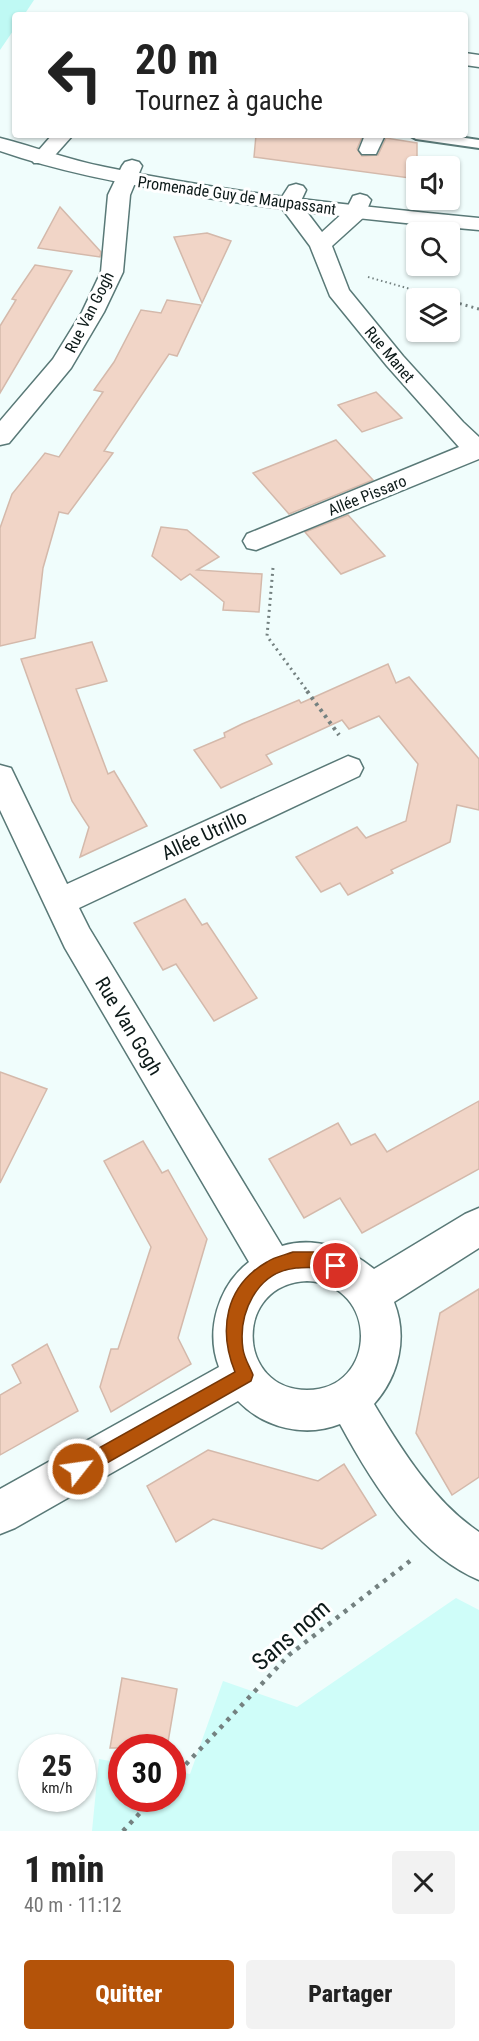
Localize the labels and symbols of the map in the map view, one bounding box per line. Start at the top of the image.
street label: Promenade Guy de Maupassant [137,172,338,219]
street label: Rue Van Gogh [61,269,118,356]
street label: Rue Manet [361,322,419,386]
street label: Allée Pissaro [325,471,409,520]
street label: Allée Utrillo [158,805,250,865]
street label: Rue Van Gogh [90,973,168,1079]
pin [310,1240,361,1291]
position arrow [46,1437,110,1501]
street label: Sans nom [246,1594,336,1676]
speed limit sign: 30 [108,1734,186,1812]

